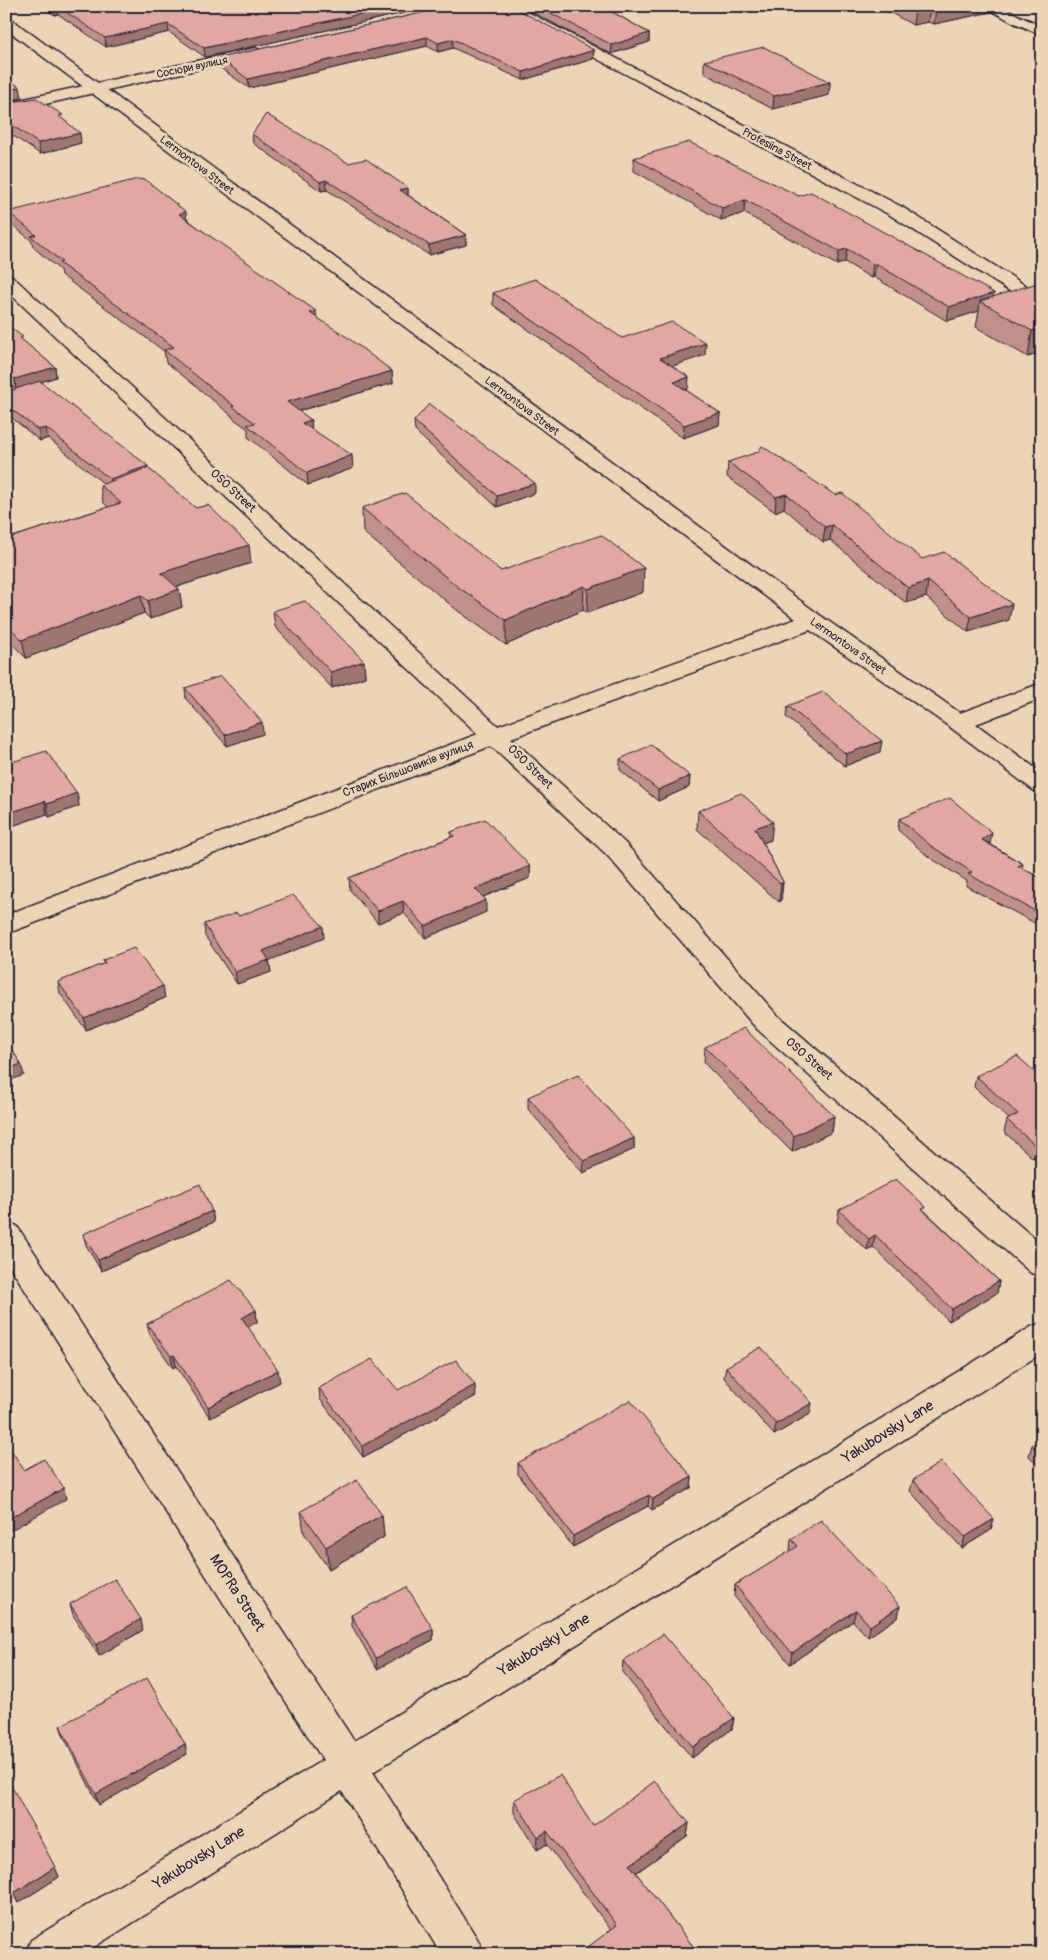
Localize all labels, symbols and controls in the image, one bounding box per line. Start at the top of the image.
street label: Сосюри вулиця [155,53,229,81]
street label: Profesiina Street [740,125,815,173]
street label: Lermontova Street [157,133,237,198]
street label: Lermontova Street [482,374,562,439]
street label: OSO Street [207,466,259,516]
street label: Lermontova Street [807,615,889,677]
street label: Старих Більшовиків вулиця [341,737,476,801]
street label: OSO Street [504,742,556,792]
street label: OSO Street [782,1035,836,1084]
street label: Yakubovsky Lane [838,1396,938,1468]
street label: MOPRa Street [205,1551,270,1636]
street label: Yakubovsky Lane [494,1609,594,1681]
street label: Yakubovsky Lane [149,1822,249,1894]

